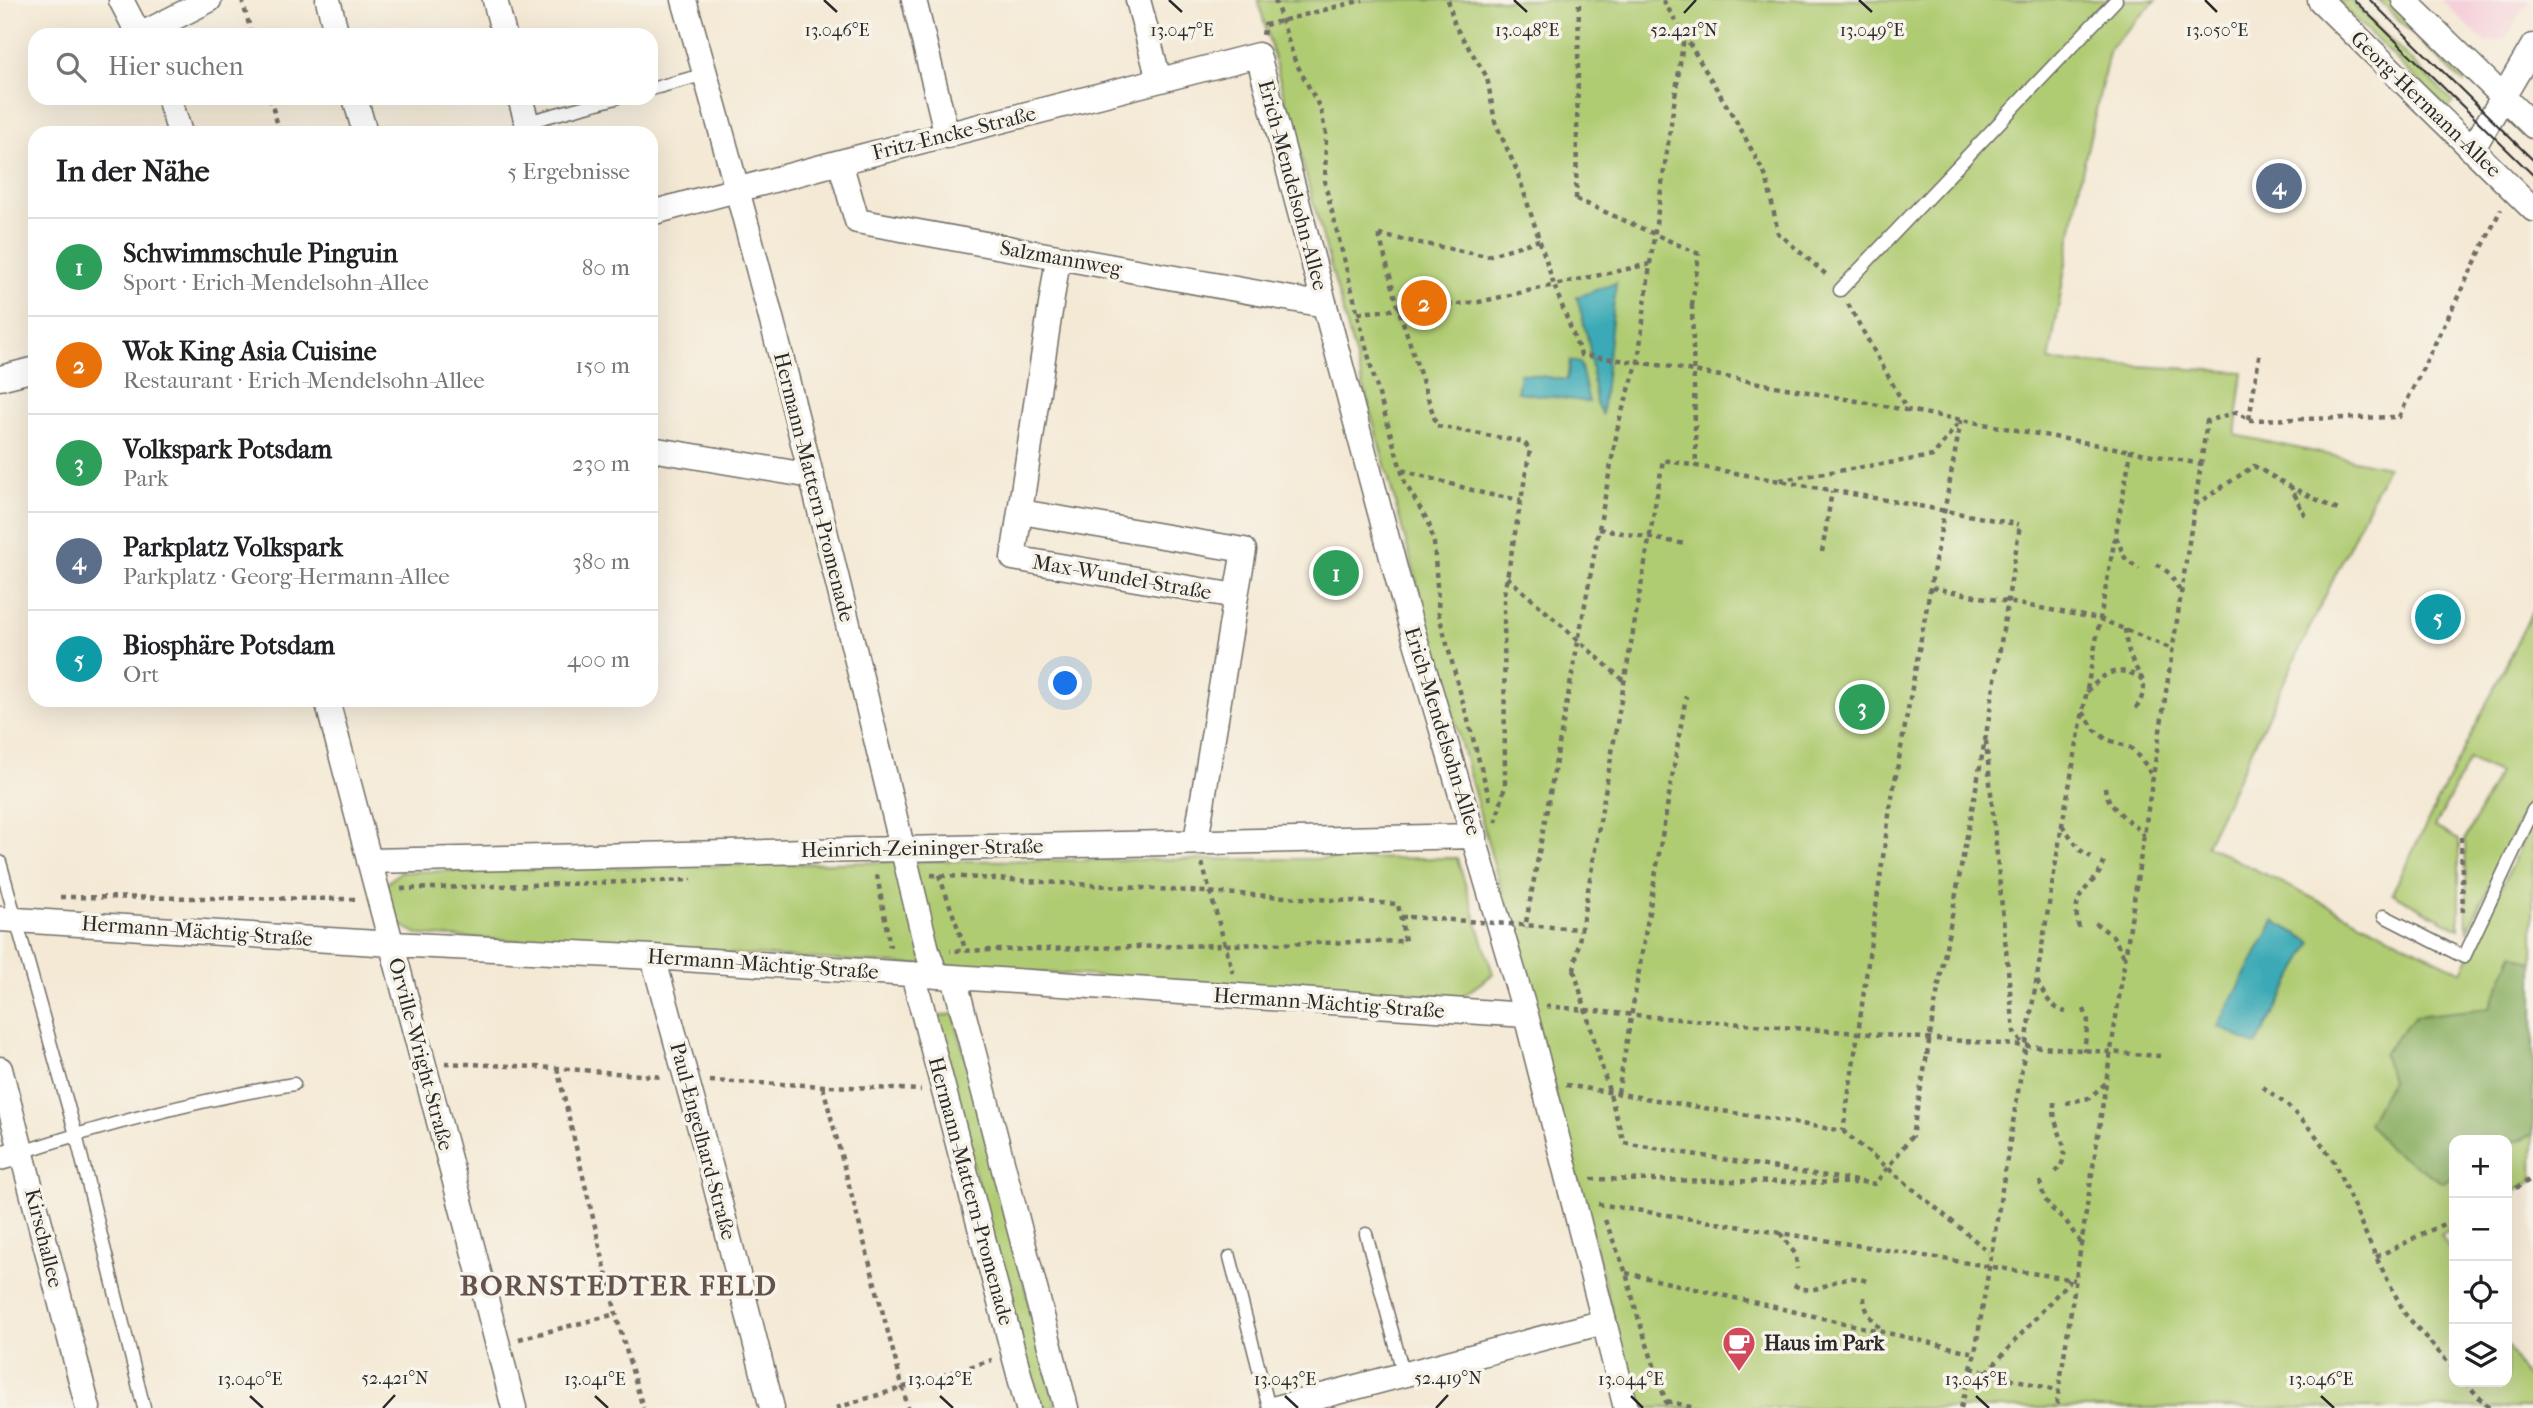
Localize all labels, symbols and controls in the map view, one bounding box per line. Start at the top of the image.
text: 13.046°E [805,20,869,41]
text: 13.047°E [1150,20,1214,41]
text: 13.048°E [1495,20,1559,41]
text: 52.421°N [1650,20,1718,41]
text: 13.049°E [1840,20,1904,41]
text: 13.050°E [2186,20,2248,41]
street label: Georg-Hermann-Allee [2346,26,2506,182]
search box [28,28,658,105]
icon: search [52,48,90,86]
text: Hier suchen [108,51,244,82]
street label: Erich-Mendelsohn-Allee [1253,77,1333,293]
street label: Fritz-Encke-Straße [870,101,1038,165]
text: In der Nähe [56,154,210,189]
text: 5 Ergebnisse [507,158,630,185]
pin: 4 [2256,160,2302,212]
street label: Salzmannweg [998,235,1125,281]
text: Schwimmschule Pinguin [123,238,398,269]
text: 1 [75,254,83,281]
text: 80 m [582,254,630,281]
text: Sport · Erich-Mendelsohn-Allee [123,269,429,296]
pin: 2 [1401,277,1447,329]
text: Wok King Asia Cuisine [123,336,377,367]
street label: Hermann-Mattern-Promenade [769,350,859,624]
text: 2 [73,352,85,379]
text: 150 m [575,352,630,379]
text: Restaurant · Erich-Mendelsohn-Allee [123,367,485,394]
text: Volkspark Potsdam [123,434,332,465]
text: 3 [74,450,84,477]
text: 230 m [572,450,630,477]
text: Park [123,465,169,492]
text: Parkplatz Volkspark [123,532,343,563]
pin: 1 [1313,547,1359,599]
text: 4 [72,548,86,575]
text: 380 m [572,548,630,575]
street label: Max-Wundel-Straße [1031,549,1213,605]
text: Parkplatz · Georg-Hermann-Allee [123,563,450,590]
pin: 5 [2415,591,2461,643]
street label: Erich-Mendelsohn-Allee [1400,624,1486,838]
text: Biosphäre Potsdam [123,630,335,661]
text: 5 [74,646,84,673]
text: 400 m [567,646,630,673]
text: Ort [123,661,159,688]
your location [1048,666,1082,700]
pin: 3 [1839,681,1885,733]
street label: Heinrich-Zeininger-Straße [800,834,1044,862]
street label: Hermann-Mächtig-Straße [81,911,313,951]
street label: Hermann-Mächtig-Straße [647,944,879,984]
street label: Orville-Wright-Straße [384,955,458,1153]
street label: Hermann-Mächtig-Straße [1213,983,1445,1023]
street label: Paul-Engelhard-Straße [665,1040,741,1242]
street label: Hermann-Mattern-Promenade [924,1054,1018,1328]
map controls [2449,1135,2512,1387]
button: + [2449,1135,2512,1198]
street label: Kirschallee [20,1186,68,1290]
button: − [2449,1198,2512,1261]
button: locate [2449,1261,2512,1324]
district label: BORNSTEDTER FELD [460,1269,778,1302]
cafe icon: Haus im Park [1720,1324,1758,1373]
button: layers [2449,1324,2512,1387]
place label: Haus im Park [1764,1331,1885,1355]
text: 52.421°N [361,1368,429,1389]
text: 52.419°N [1414,1368,1482,1389]
text: 13.040°E [217,1369,283,1390]
text: 13.041°E [564,1369,626,1390]
text: 13.042°E [908,1369,972,1390]
text: 13.043°E [1254,1369,1316,1390]
text: 13.044°E [1598,1369,1664,1390]
text: 13.045°E [1945,1369,2007,1390]
text: 13.046°E [2289,1369,2353,1390]

